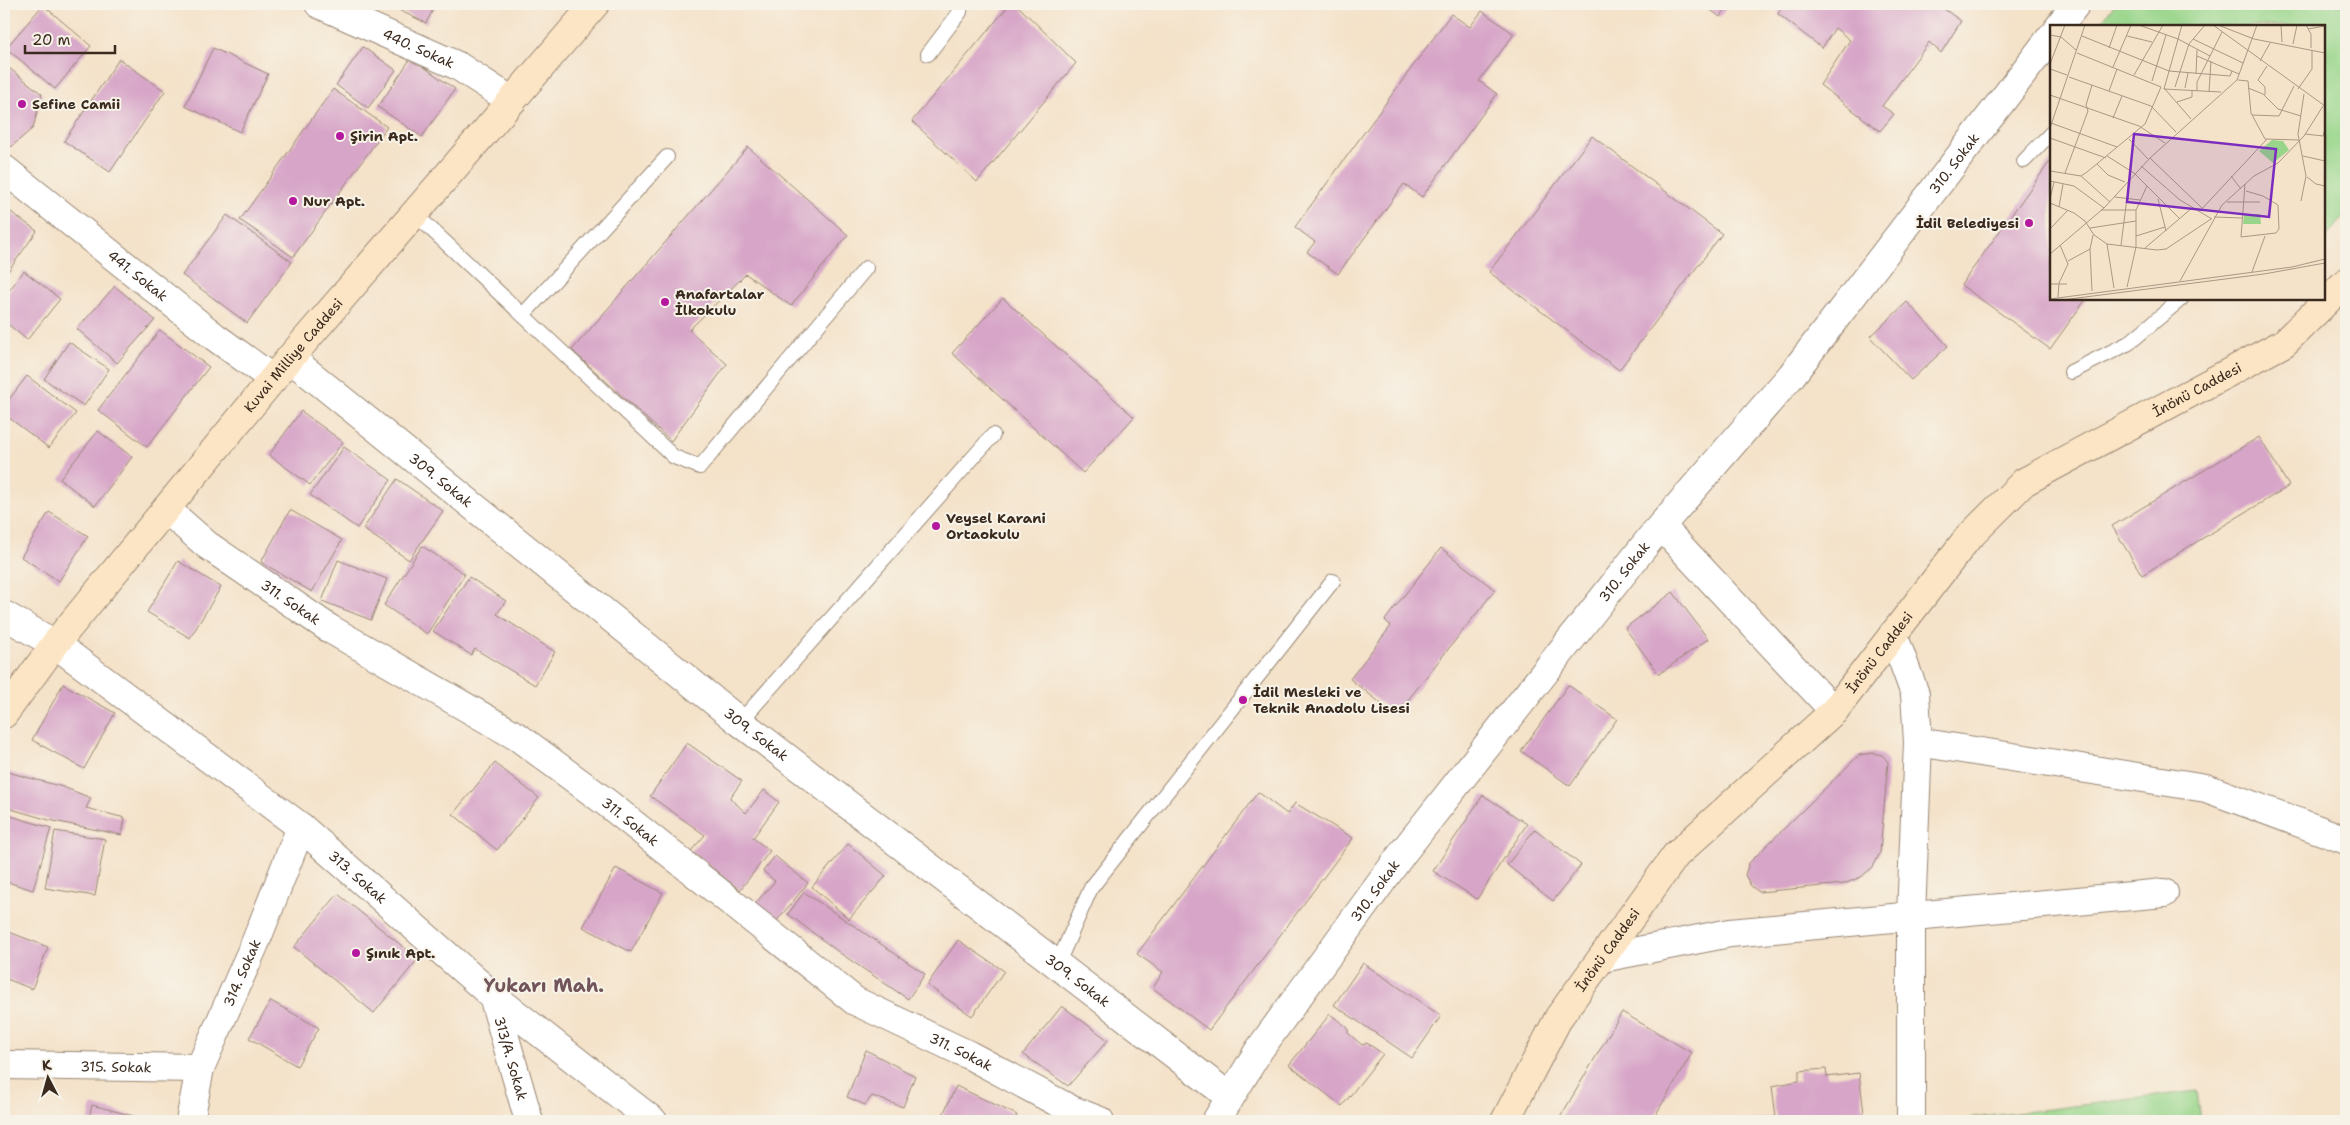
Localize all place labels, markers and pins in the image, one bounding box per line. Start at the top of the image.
place label: Sefine Camii [32,95,120,113]
marker: Sefine Camii [16,98,28,110]
place label: Şirin Apt. [350,127,418,145]
marker: Şirin Apt. [334,130,346,142]
place label: Nur Apt. [303,192,365,210]
marker: Nur Apt. [287,195,299,207]
place label: İdil Belediyesi [1916,214,2019,232]
marker: İdil Belediyesi [2023,217,2035,229]
place label: Anafartalar İlkokulu [675,285,765,319]
marker: Anafartalar İlkokulu [659,296,671,308]
place label: Veysel Karani Ortaokulu [946,509,1046,543]
marker: Veysel Karani Ortaokulu [930,520,942,532]
place label: İdil Mesleki ve Teknik Anadolu Lisesi [1253,683,1410,717]
marker: İdil Mesleki ve Teknik Anadolu Lisesi [1237,694,1249,706]
place label: Şınık Apt. [366,944,435,962]
marker: Şınık Apt. [350,947,362,959]

